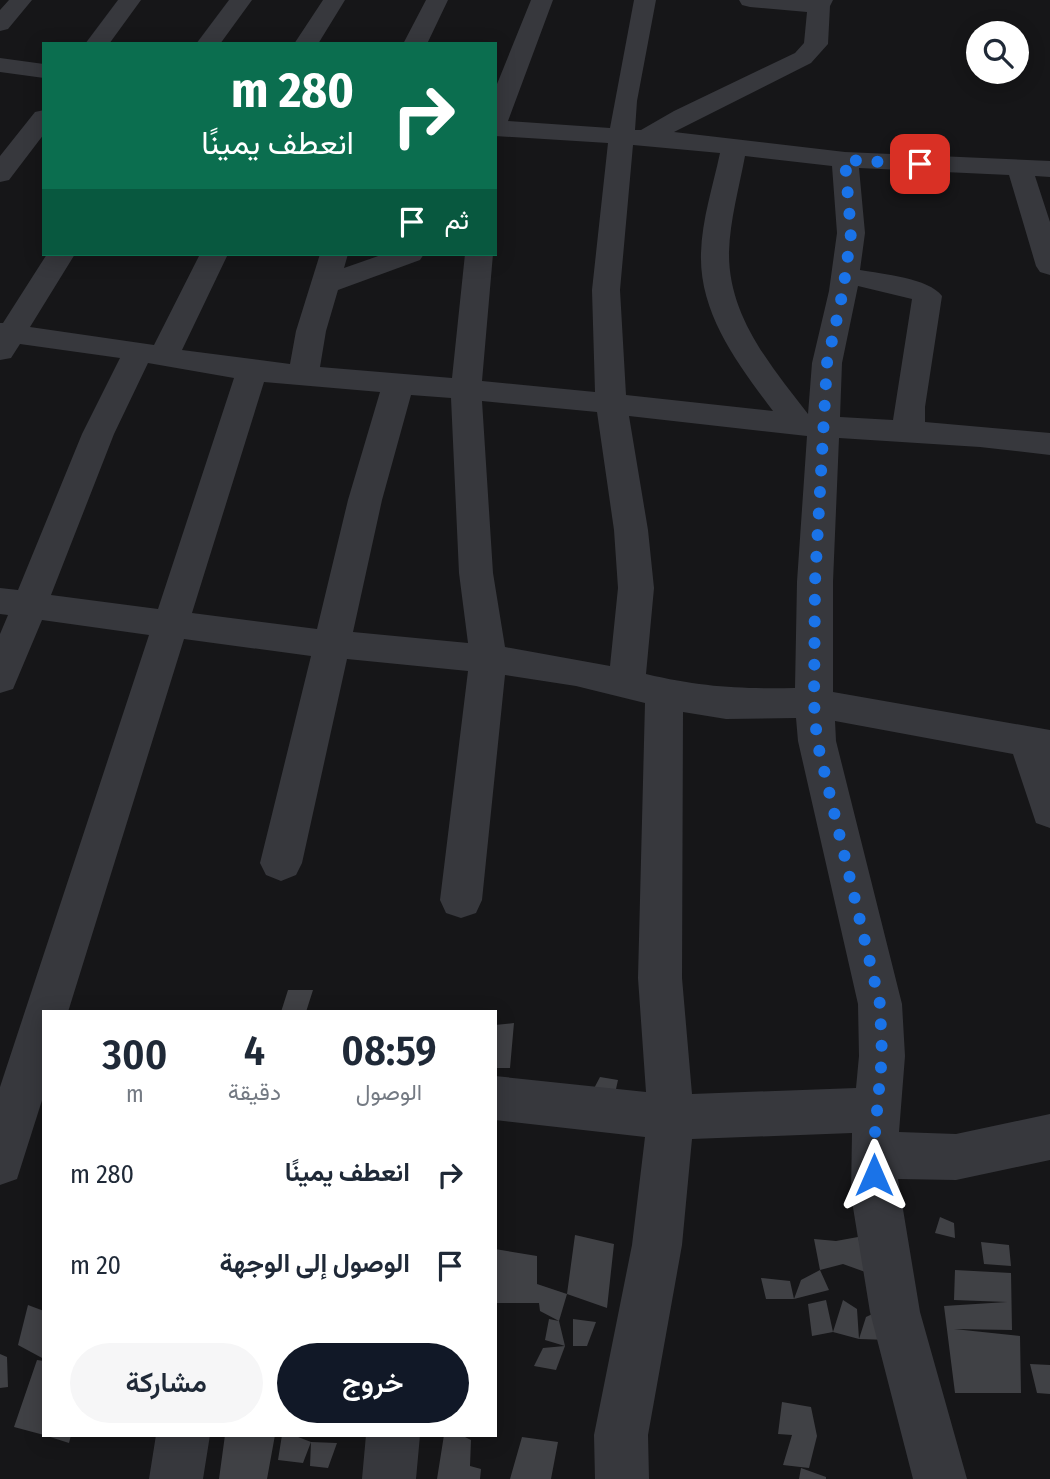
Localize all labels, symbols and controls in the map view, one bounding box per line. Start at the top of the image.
map controls [966,21,1029,84]
button: search [966,21,1029,84]
text: 280 m [231,61,354,120]
icon: right [378,70,469,161]
text: انعطف يمينًا [201,124,354,162]
pin [890,134,950,194]
icon: arrive [901,145,939,183]
icon: arrive [393,203,431,241]
text: ثم [445,205,469,236]
text: 4 [244,1026,265,1076]
text: 08:59 [341,1026,437,1076]
text: 300 [102,1030,167,1080]
text: دقيقة [228,1078,281,1106]
text: الوصول [356,1078,422,1106]
text: m [126,1080,144,1108]
position arrow [837,1138,911,1212]
icon: right [431,1156,469,1194]
text: انعطف يمينًا [285,1157,410,1188]
text: 280 m [70,1159,134,1190]
icon: arrive [431,1247,469,1285]
text: الوصول إلى الوجهة [219,1248,410,1279]
text: 20 m [70,1250,121,1281]
button: مشاركة [70,1343,263,1423]
button: خروج [277,1343,469,1423]

